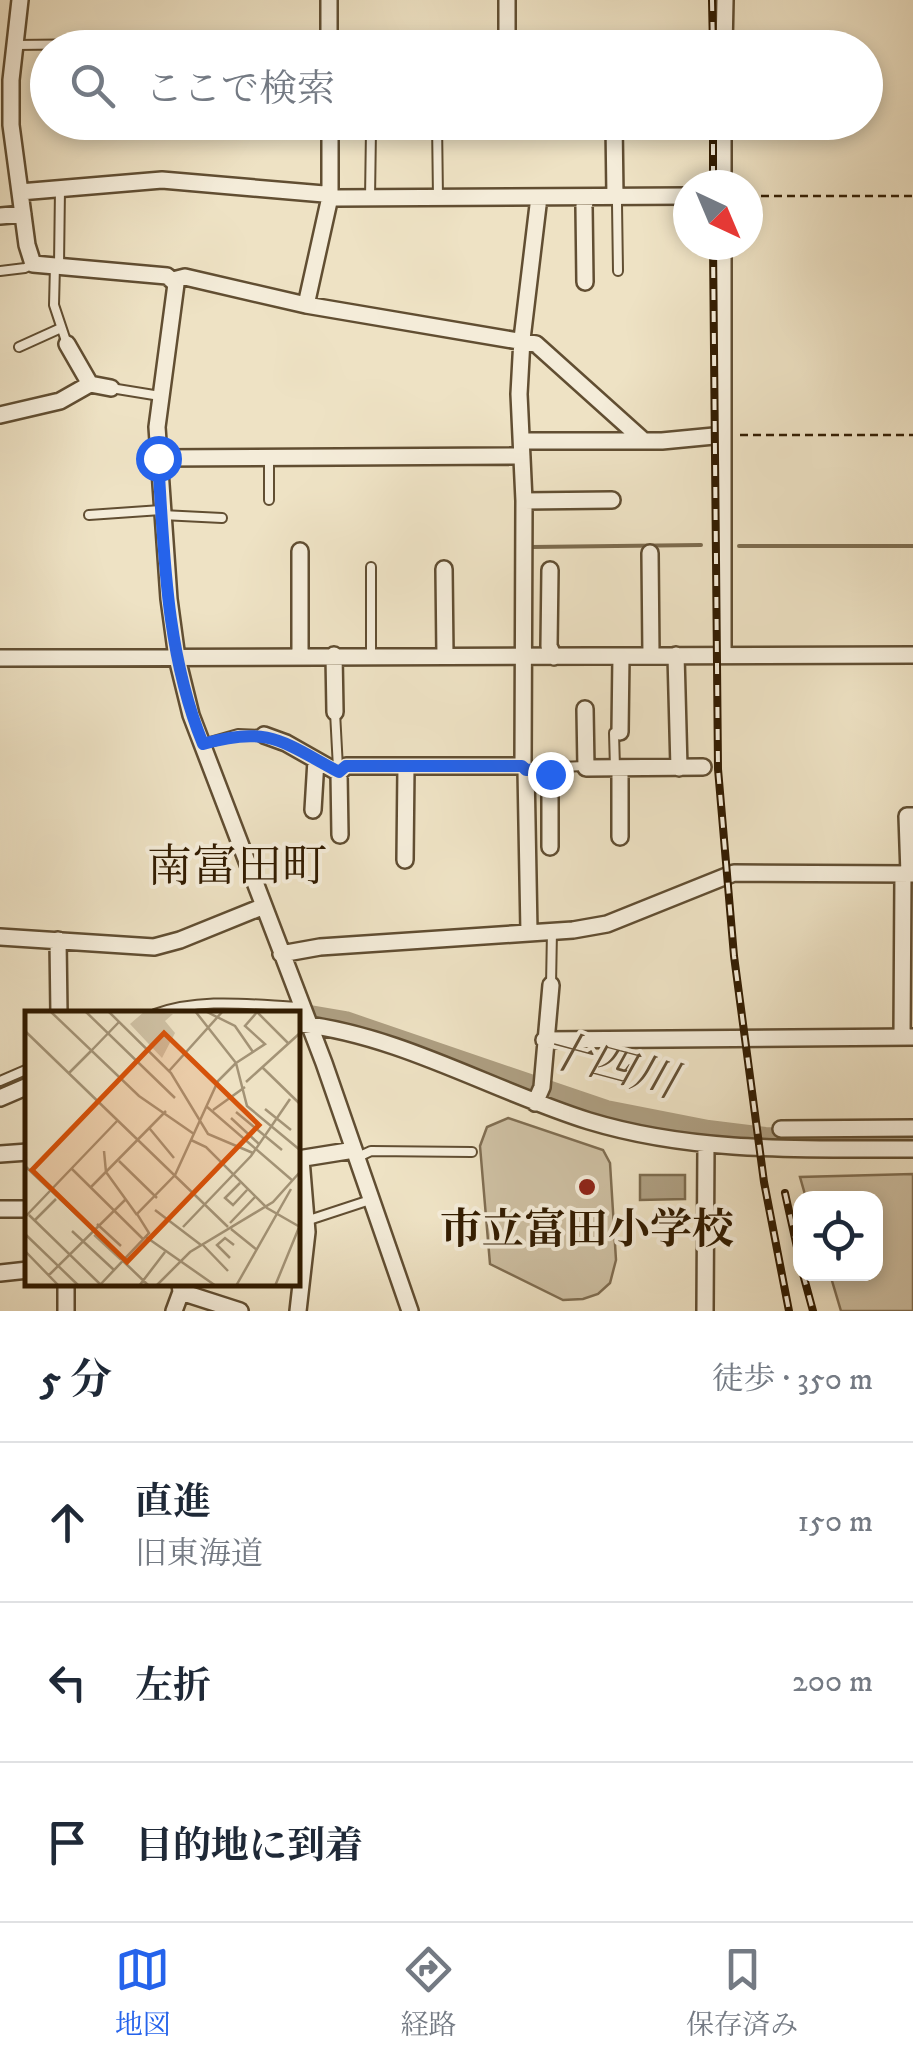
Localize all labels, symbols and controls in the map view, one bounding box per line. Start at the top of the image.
search box [30,30,883,140]
icon: search [65,58,120,113]
text: ここで検索 [145,66,335,114]
north arrow [673,170,763,260]
route start [136,436,182,482]
route end [528,752,574,798]
district label: 南富田町 [147,840,327,896]
inset map [25,1011,300,1286]
water label: 十四川 [538,1022,687,1113]
marker: 市立富田小学校 [576,1176,598,1198]
map controls [793,1191,883,1281]
button: locate [793,1191,883,1281]
place label: 市立富田小学校 [440,1205,734,1257]
text: 5 分 [40,1355,112,1407]
text: 徒歩 · 350 m [712,1360,873,1400]
text: 直進 [135,1479,211,1527]
icon: ahead [40,1495,95,1550]
text: 150 m [797,1502,873,1542]
text: 旧東海道 [135,1535,263,1575]
icon: left [40,1655,95,1710]
text: 200 m [792,1662,873,1702]
text: 左折 [135,1663,211,1711]
icon: arrive [40,1815,95,1870]
text: 目的地に到着 [135,1823,363,1871]
tab: 地図 [115,1942,171,2043]
tab: 経路 [400,1942,456,2043]
tab: 保存済み [686,1942,798,2043]

